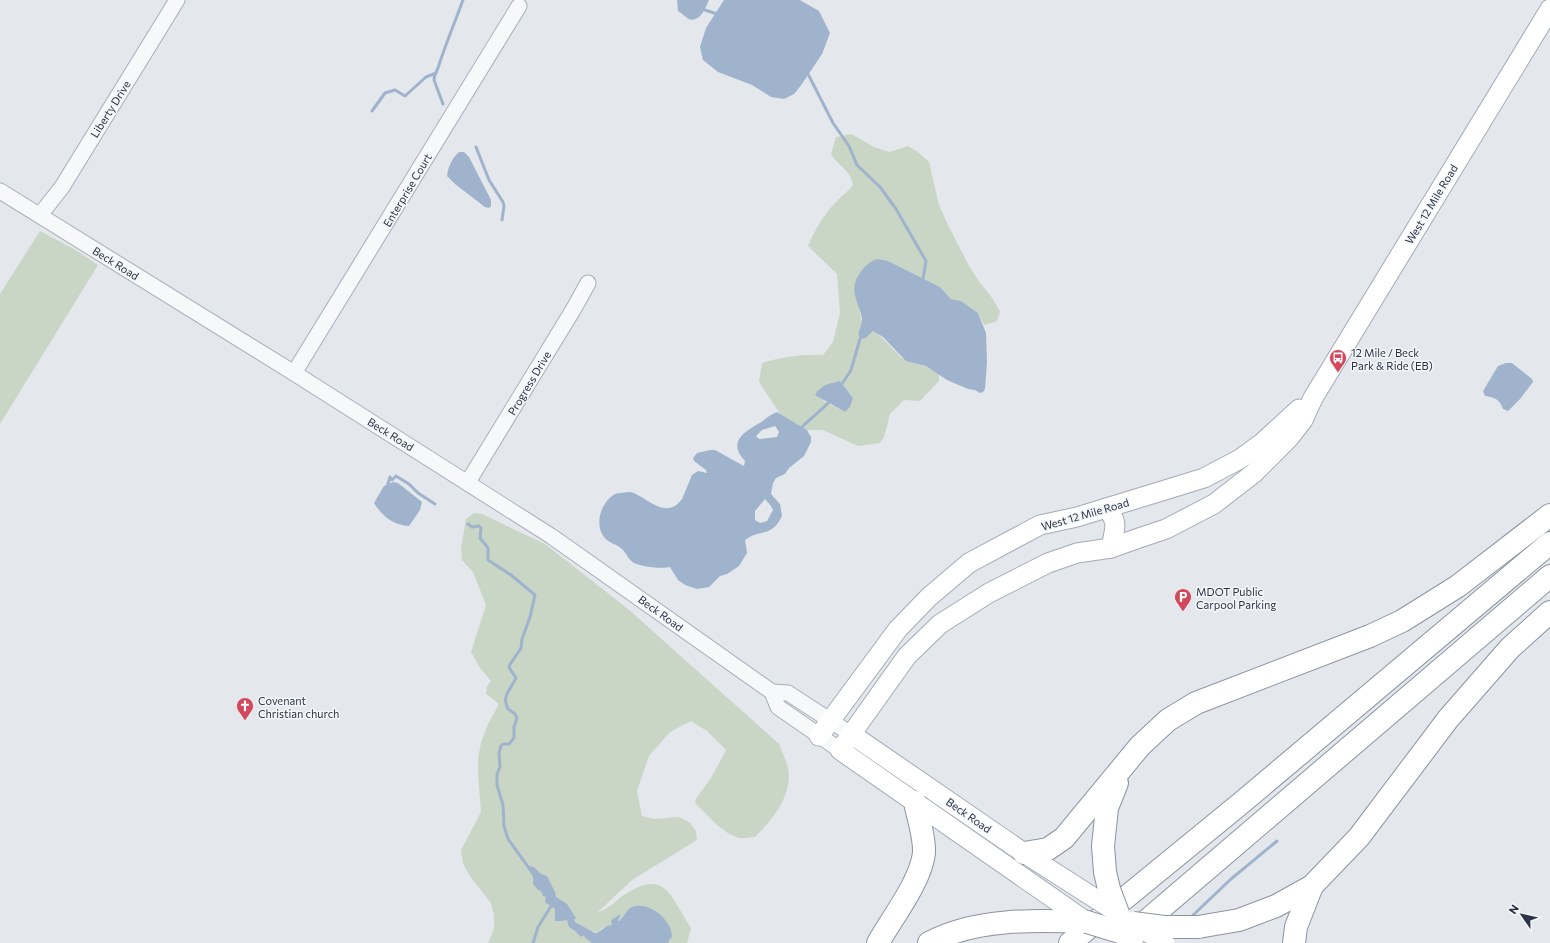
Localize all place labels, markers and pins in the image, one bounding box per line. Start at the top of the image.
place label: 12 Mile / Beck Park & Ride (EB) [1351,346,1433,372]
bus stop icon: 12 Mile / Beck Park & Ride (EB) [1328,348,1348,373]
place label: MDOT Public Carpool Parking [1196,585,1276,611]
parking icon: MDOT Public Carpool Parking [1173,587,1193,612]
place label: Covenant Christian church [258,694,339,720]
church icon: Covenant Christian church [235,696,255,721]

